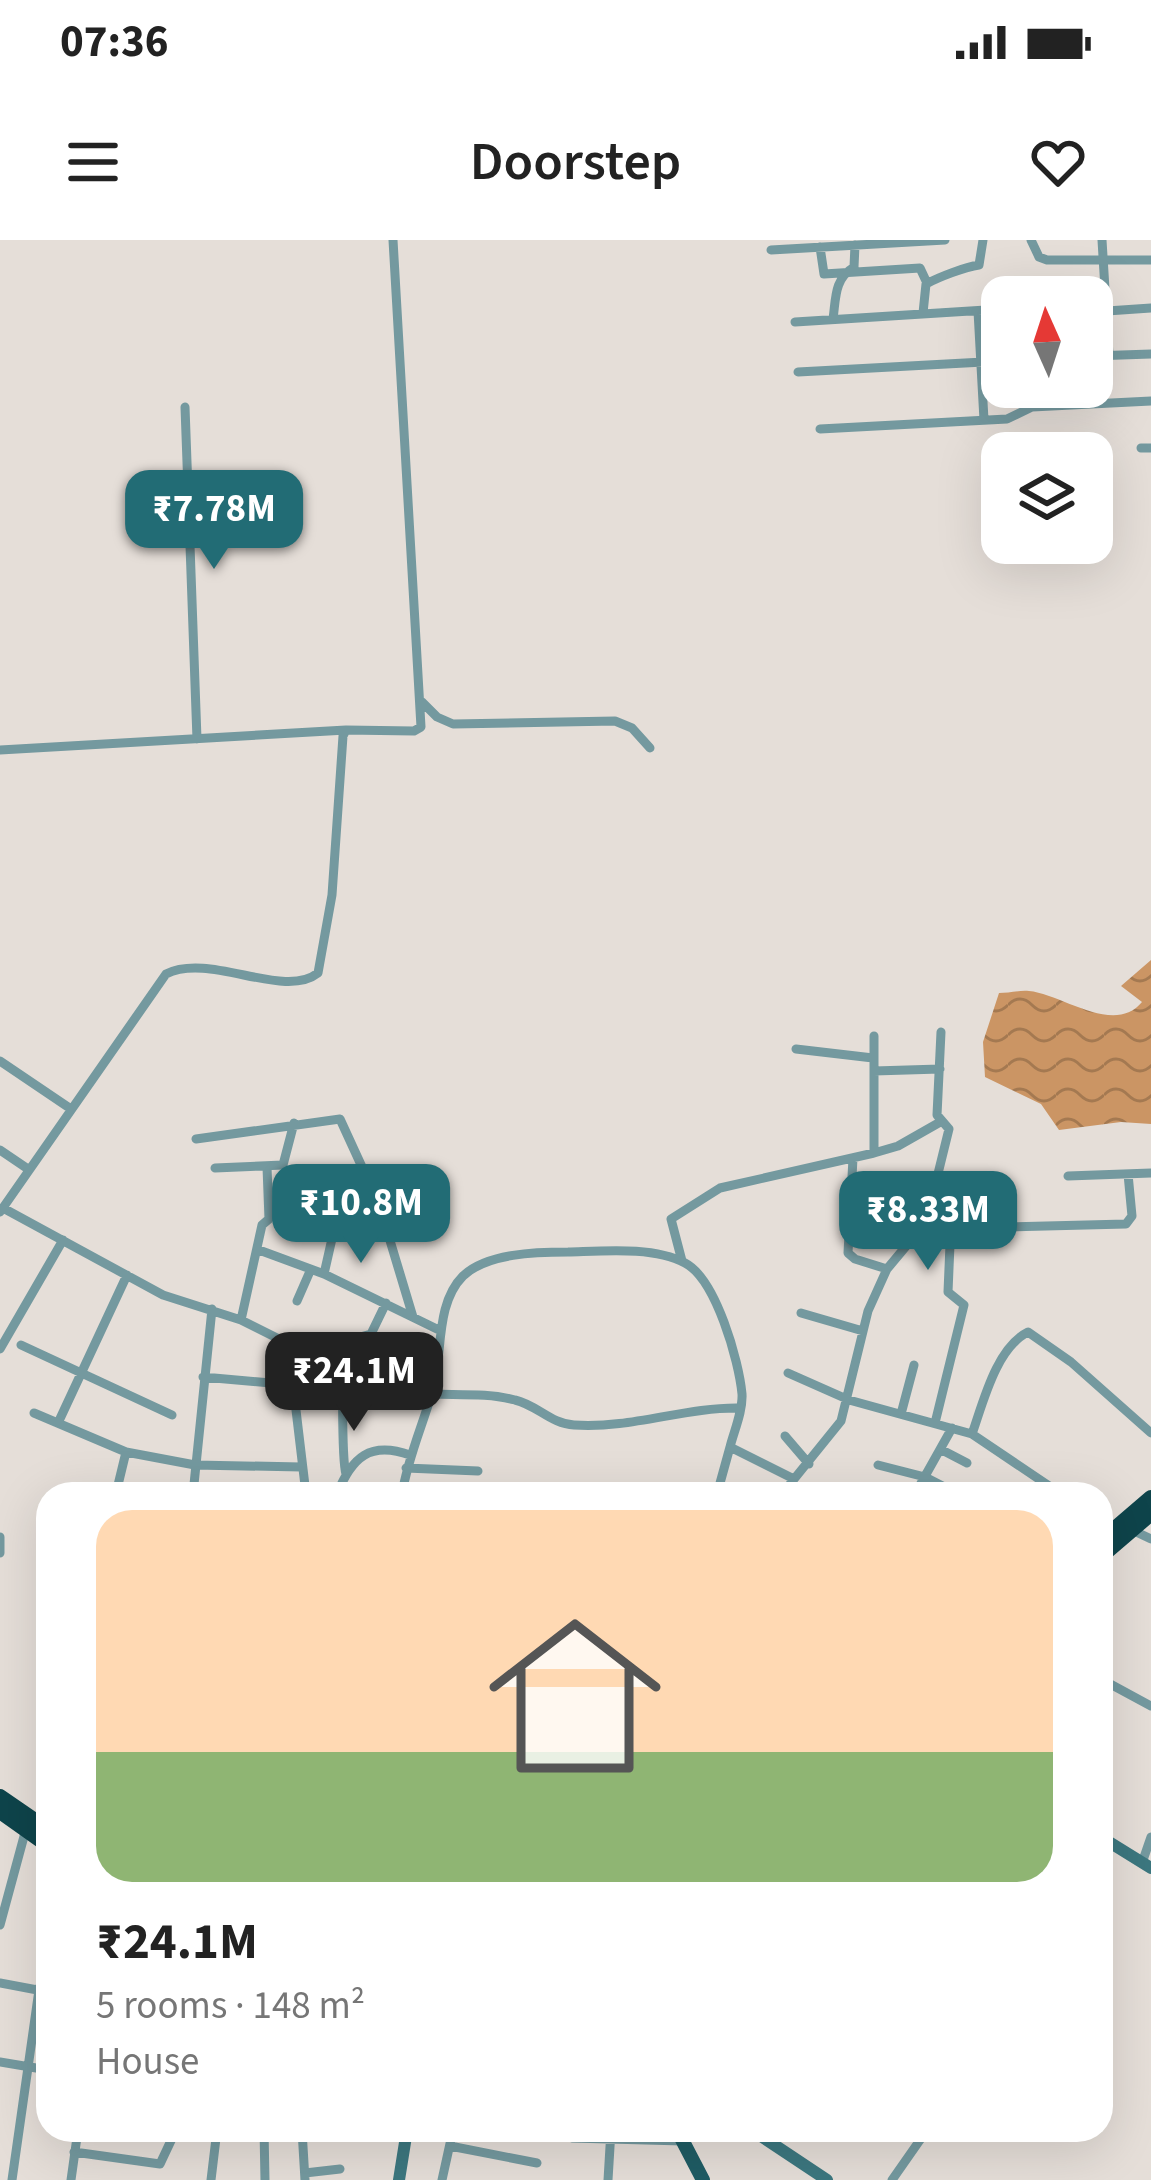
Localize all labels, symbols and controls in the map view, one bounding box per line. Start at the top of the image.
text: 07:36 [60,10,169,74]
text: Doorstep [470,124,681,201]
icon: menu [60,129,126,195]
icon: heart [1025,129,1091,195]
north arrow [981,276,1113,408]
map controls [981,276,1113,564]
button: layers [981,432,1113,564]
pin: ₹7.78M [116,470,312,572]
text: ₹7.78M [152,481,276,537]
pin: ₹10.8M [263,1164,459,1266]
pin: ₹8.33M [830,1171,1026,1273]
text: ₹10.8M [299,1175,423,1231]
text: ₹8.33M [866,1182,990,1238]
pin: ₹24.1M [256,1332,452,1434]
text: ₹24.1M [292,1343,416,1399]
icon: home [467,1588,683,1804]
text: ₹24.1M [96,1906,258,1978]
text: 5 rooms · 148 m² [96,1978,365,2034]
text: House [96,2034,199,2090]

